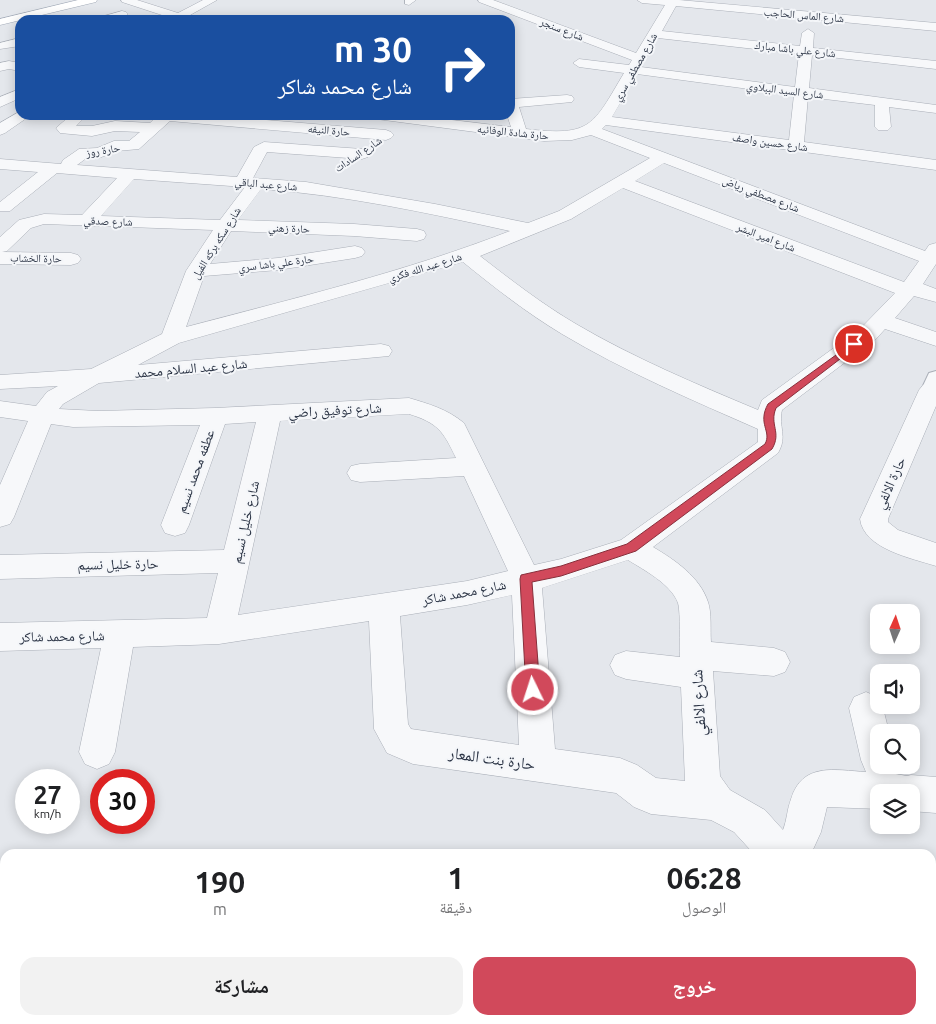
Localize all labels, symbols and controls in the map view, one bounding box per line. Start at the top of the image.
street label: شارع الماس الحاجب [763,6,845,25]
street label: شارع سنجر [537,15,585,44]
text: 30 m [334,29,412,69]
street label: شارع مصطفي سري [611,31,662,105]
icon: right [430,35,495,100]
street label: شارع علي باشا مبارك [754,39,836,62]
text: شارع محمد شاكر [278,73,412,98]
street label: شارع السيد الببلاوي [746,79,824,103]
street label: حارة النيفه [307,122,351,138]
street label: حارة شادة الوفائيه [477,122,549,142]
street label: شارع حسين واصف [731,131,808,154]
street label: شارع السادات [332,134,384,175]
street label: حارة روز [84,141,121,159]
street label: شارع مصطفي رياض [720,174,801,217]
street label: شارع عبد الباقي [234,175,298,196]
street label: شارع سكه بركه الفيل [189,205,244,282]
street label: شارع صدقي [83,214,133,231]
street label: شارع امير البشر [734,220,797,255]
street label: حارة زهني [268,221,310,238]
street label: شارع عبد الله فكري [387,250,464,287]
street label: حارة الخشاب [10,252,62,265]
street label: حارة علي باشا سري [237,252,315,276]
pin [833,323,875,365]
icon: arrive [840,330,868,358]
street label: شارع عبد السلام محمد [134,355,248,383]
street label: شارع توفيق راضي [288,400,382,424]
street label: عطفه محمد نسيم [172,427,219,516]
street label: حارة الالفي [871,454,912,513]
street label: شارع خليل نسيم [228,479,264,565]
street label: حارة خليل نسيم [77,555,159,575]
street label: شارع محمد شاكر [420,576,508,610]
north arrow [870,604,920,654]
map controls [870,604,920,834]
street label: شارع محمد شاكر [18,627,105,647]
position arrow [506,663,558,715]
button: sound [870,664,920,714]
street label: شارع الالفي [687,669,713,737]
button: search [870,724,920,774]
street label: حارة بنت المعار [447,743,536,774]
speed limit sign: 30 [90,769,155,834]
text: 27 [33,781,62,809]
button: layers [870,784,920,834]
text: km/h [34,807,61,820]
text: 1 [447,861,464,895]
text: 06:28 [667,861,742,895]
text: 190 [194,865,245,899]
text: دقيقة [440,898,472,916]
text: الوصول [682,898,726,916]
text: m [213,900,227,918]
button: مشاركة [20,957,463,1015]
button: خروج [473,957,916,1015]

